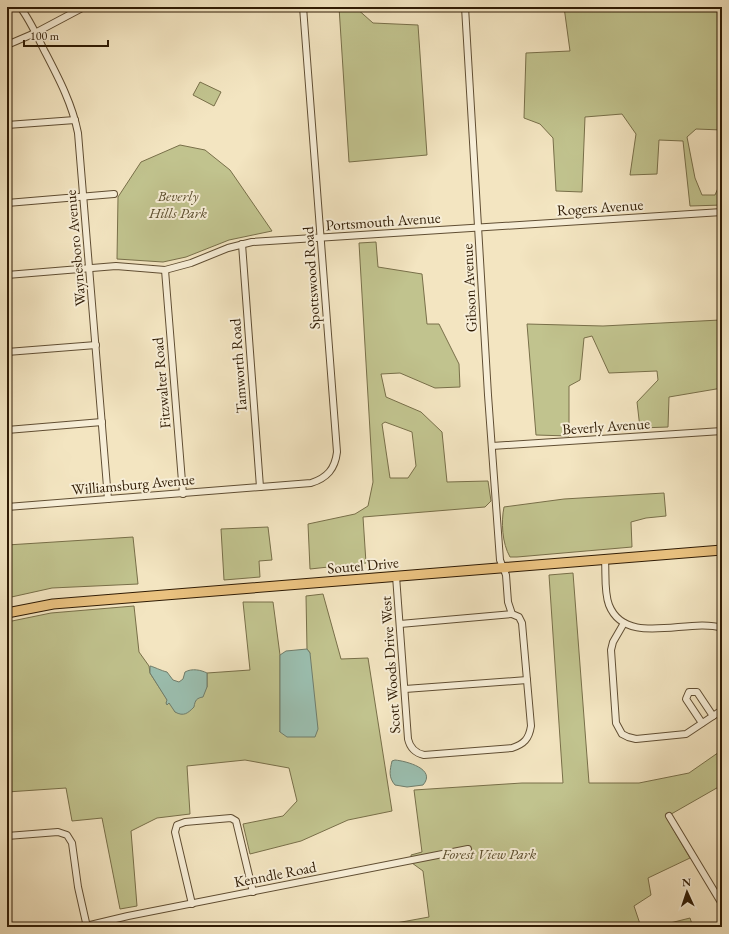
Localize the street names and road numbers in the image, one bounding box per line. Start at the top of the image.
street label: Waynesboro Avenue [60,189,90,307]
street label: Rogers Avenue [556,194,644,219]
street label: Portsmouth Avenue [325,208,441,234]
street label: Spottswood Road [298,225,324,330]
street label: Gibson Avenue [457,243,481,333]
street label: Tamworth Road [225,318,251,414]
street label: Fitzwalter Road [148,336,174,429]
street label: Beverly Avenue [561,413,651,439]
street label: Williamsburg Avenue [71,469,196,499]
street label: Soutel Drive [327,552,400,578]
street label: Scott Woods Drive West [376,595,404,734]
street label: Kenndle Road [232,857,318,891]

